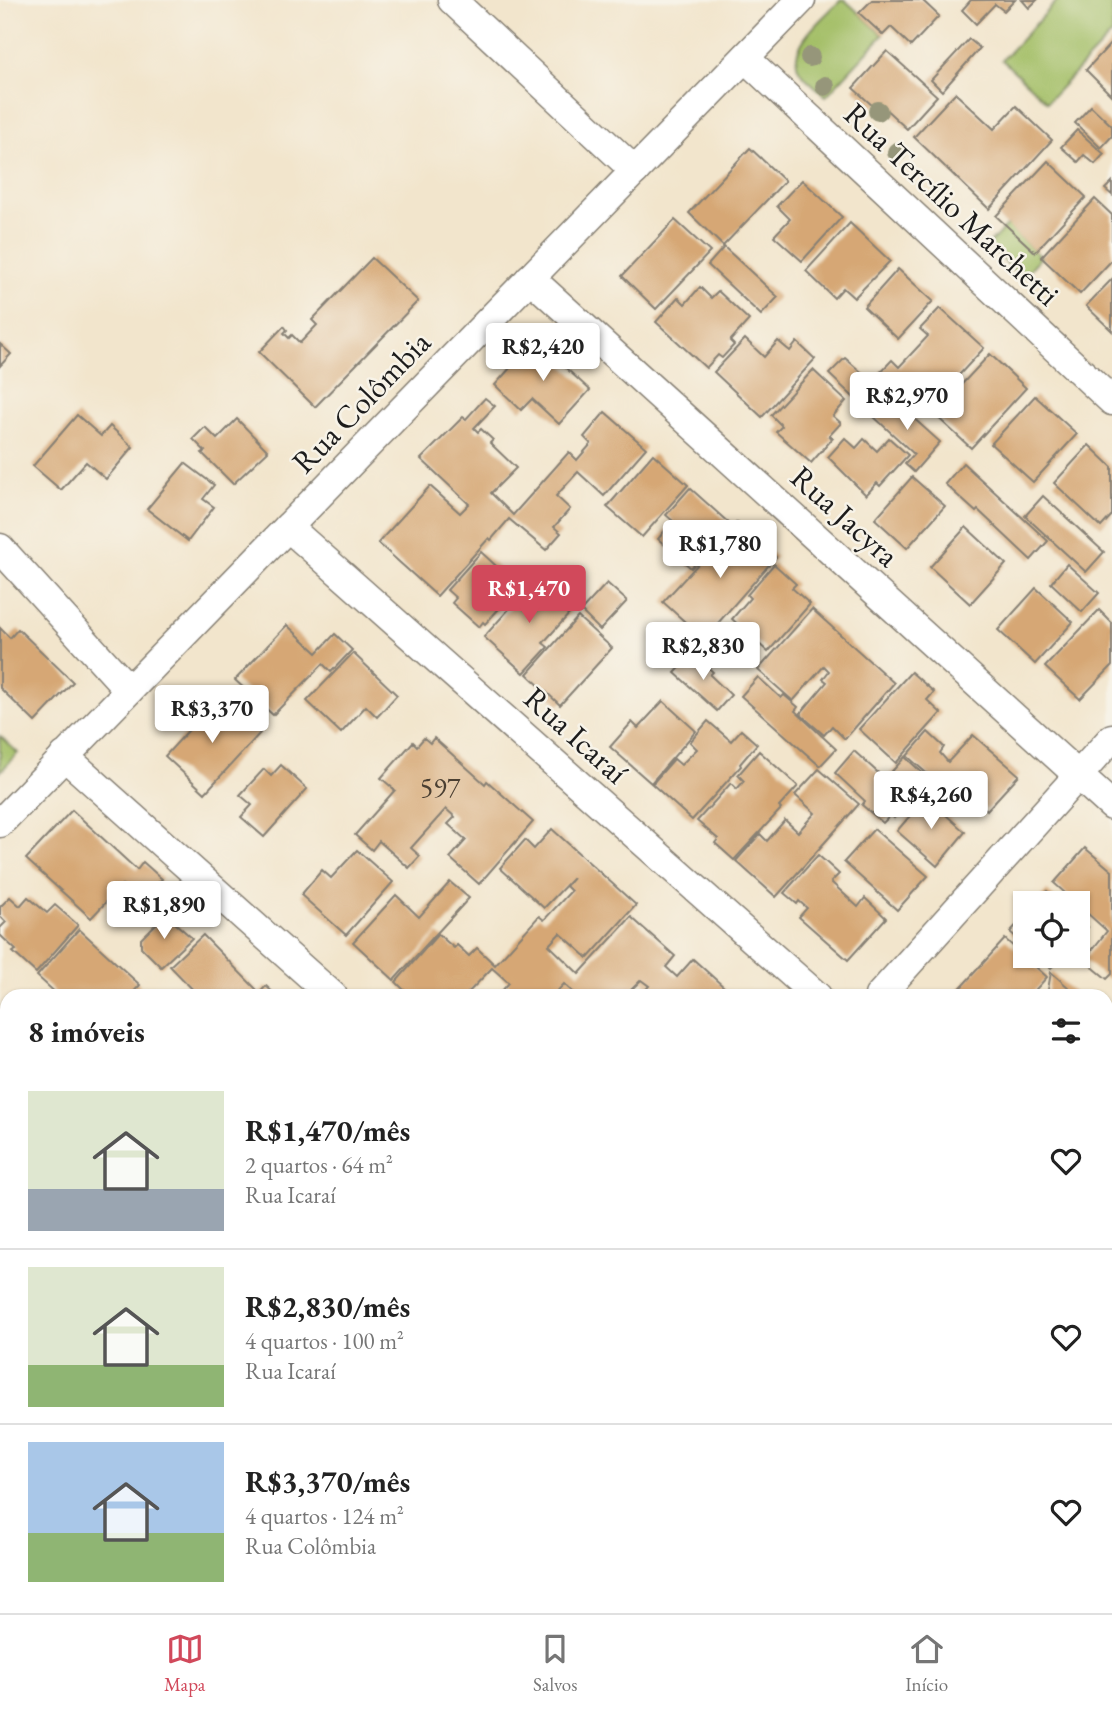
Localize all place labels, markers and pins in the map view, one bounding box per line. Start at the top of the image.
pin: R$2,420 [478,324,608,383]
pin: R$2,970 [842,372,972,432]
pin: R$1,780 [655,520,785,580]
pin: R$1,470 [464,566,594,625]
pin: R$2,830 [638,622,768,682]
pin: R$3,370 [147,686,277,745]
pin: R$4,260 [866,772,996,831]
pin: R$1,890 [99,881,229,941]

